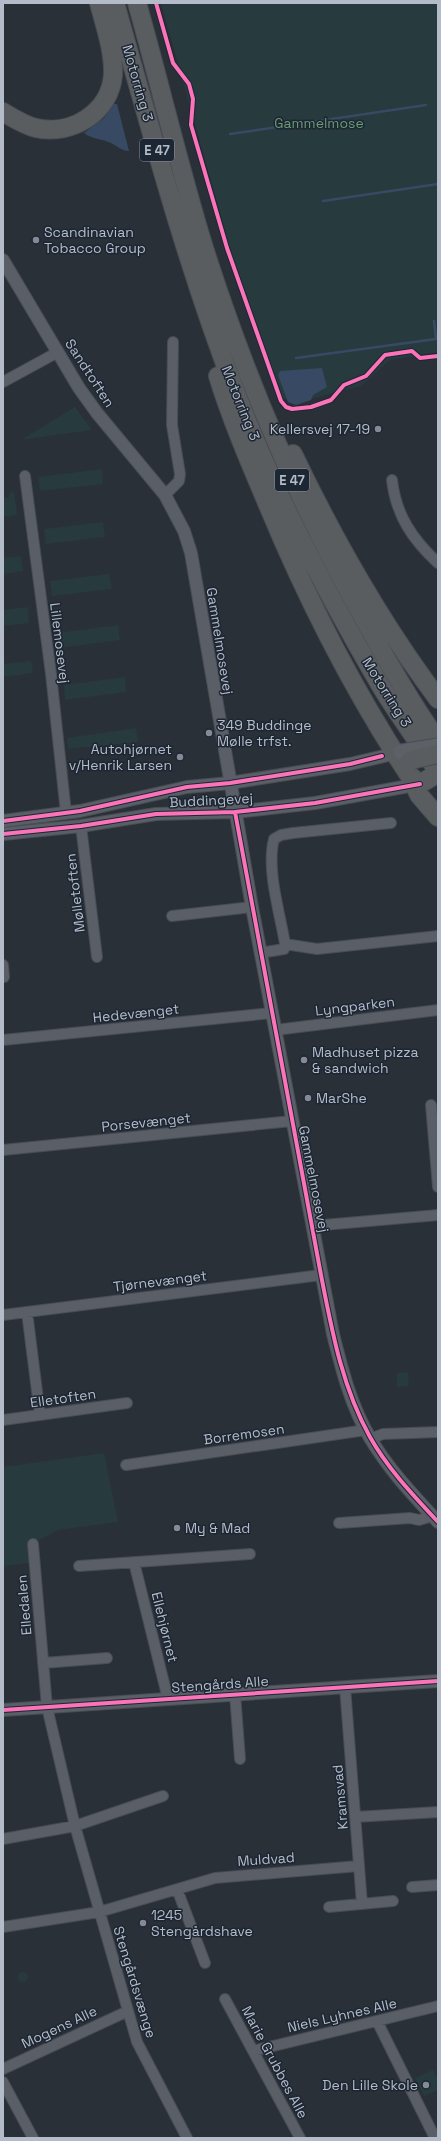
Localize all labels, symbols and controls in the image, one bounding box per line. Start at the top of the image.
street label: Motorring 3 [118,43,158,123]
park label: Gammelmose [274,114,364,132]
road number: E 47 [140,139,174,161]
place label: Scandinavian Tobacco Group [44,223,146,257]
marker: Scandinavian Tobacco Group [31,235,41,245]
street label: Sandtoften [61,335,119,411]
street label: Motorring 3 [218,363,264,443]
place label: Kellersvej 17-19 [270,420,370,438]
marker: Kellersvej 17-19 [373,424,383,434]
road number: E 47 [275,469,309,491]
street label: Gammelmosevej [203,586,237,696]
street label: Lillemosevej [46,602,74,684]
street label: Motorring 3 [358,654,416,730]
place label: 349 Buddinge Mølle trfst. [217,716,312,750]
marker: 349 Buddinge Mølle trfst. [204,728,214,738]
place label: Autohjørnet v/Henrik Larsen [69,740,172,774]
marker: Autohjørnet v/Henrik Larsen [175,752,185,762]
street label: Buddingevej [169,789,253,811]
street label: Mølletoften [61,853,89,933]
street label: Lyngparken [314,992,396,1020]
street label: Hedevænget [92,1000,180,1026]
place label: Madhuset pizza & sandwich [312,1043,419,1077]
marker: Madhuset pizza & sandwich [299,1055,309,1065]
place label: MarShe [316,1089,367,1107]
marker: MarShe [303,1093,313,1103]
street label: Porsevænget [100,1108,192,1136]
street label: Gammelmosevej [295,1124,333,1234]
street label: Tjørnevænget [112,1266,208,1296]
street label: Elletoften [29,1384,97,1412]
street label: Borremosen [202,1419,286,1449]
place label: My & Mad [185,1519,250,1537]
marker: My & Mad [172,1523,182,1533]
street label: Elledalen [12,1574,36,1636]
street label: Ellehjørnet [148,1590,182,1664]
street label: Stengårds Alle [171,1672,269,1696]
street label: Kramsvad [328,1764,352,1830]
street label: Muldvad [237,1848,295,1870]
place label: 1245 Stengårdshave [151,1906,253,1940]
marker: 1245 Stengårdshave [138,1918,148,1928]
street label: Stengårdsvænge [109,1924,161,2040]
street label: Niels Lyhnes Alle [286,1994,398,2036]
street label: Mogens Alle [18,2002,100,2052]
street label: Marie Grubbes Alle [238,2003,312,2121]
place label: Den Lille Skole [322,2076,418,2094]
marker: Den Lille Skole [421,2080,431,2090]

